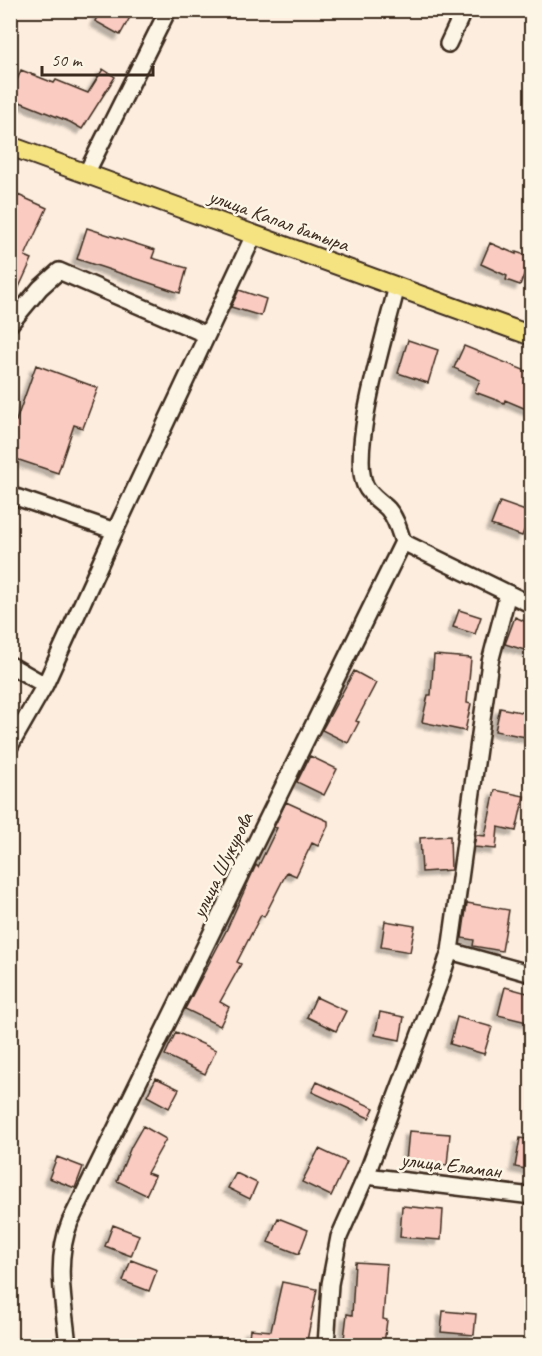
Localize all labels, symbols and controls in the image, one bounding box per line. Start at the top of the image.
scale bar [42,39,153,77]
text: 50 m [51,49,84,71]
street label: улица Капал батыра [203,182,354,258]
street label: улица Шукурова [184,806,260,924]
street label: улица Еламан [397,1146,504,1184]

